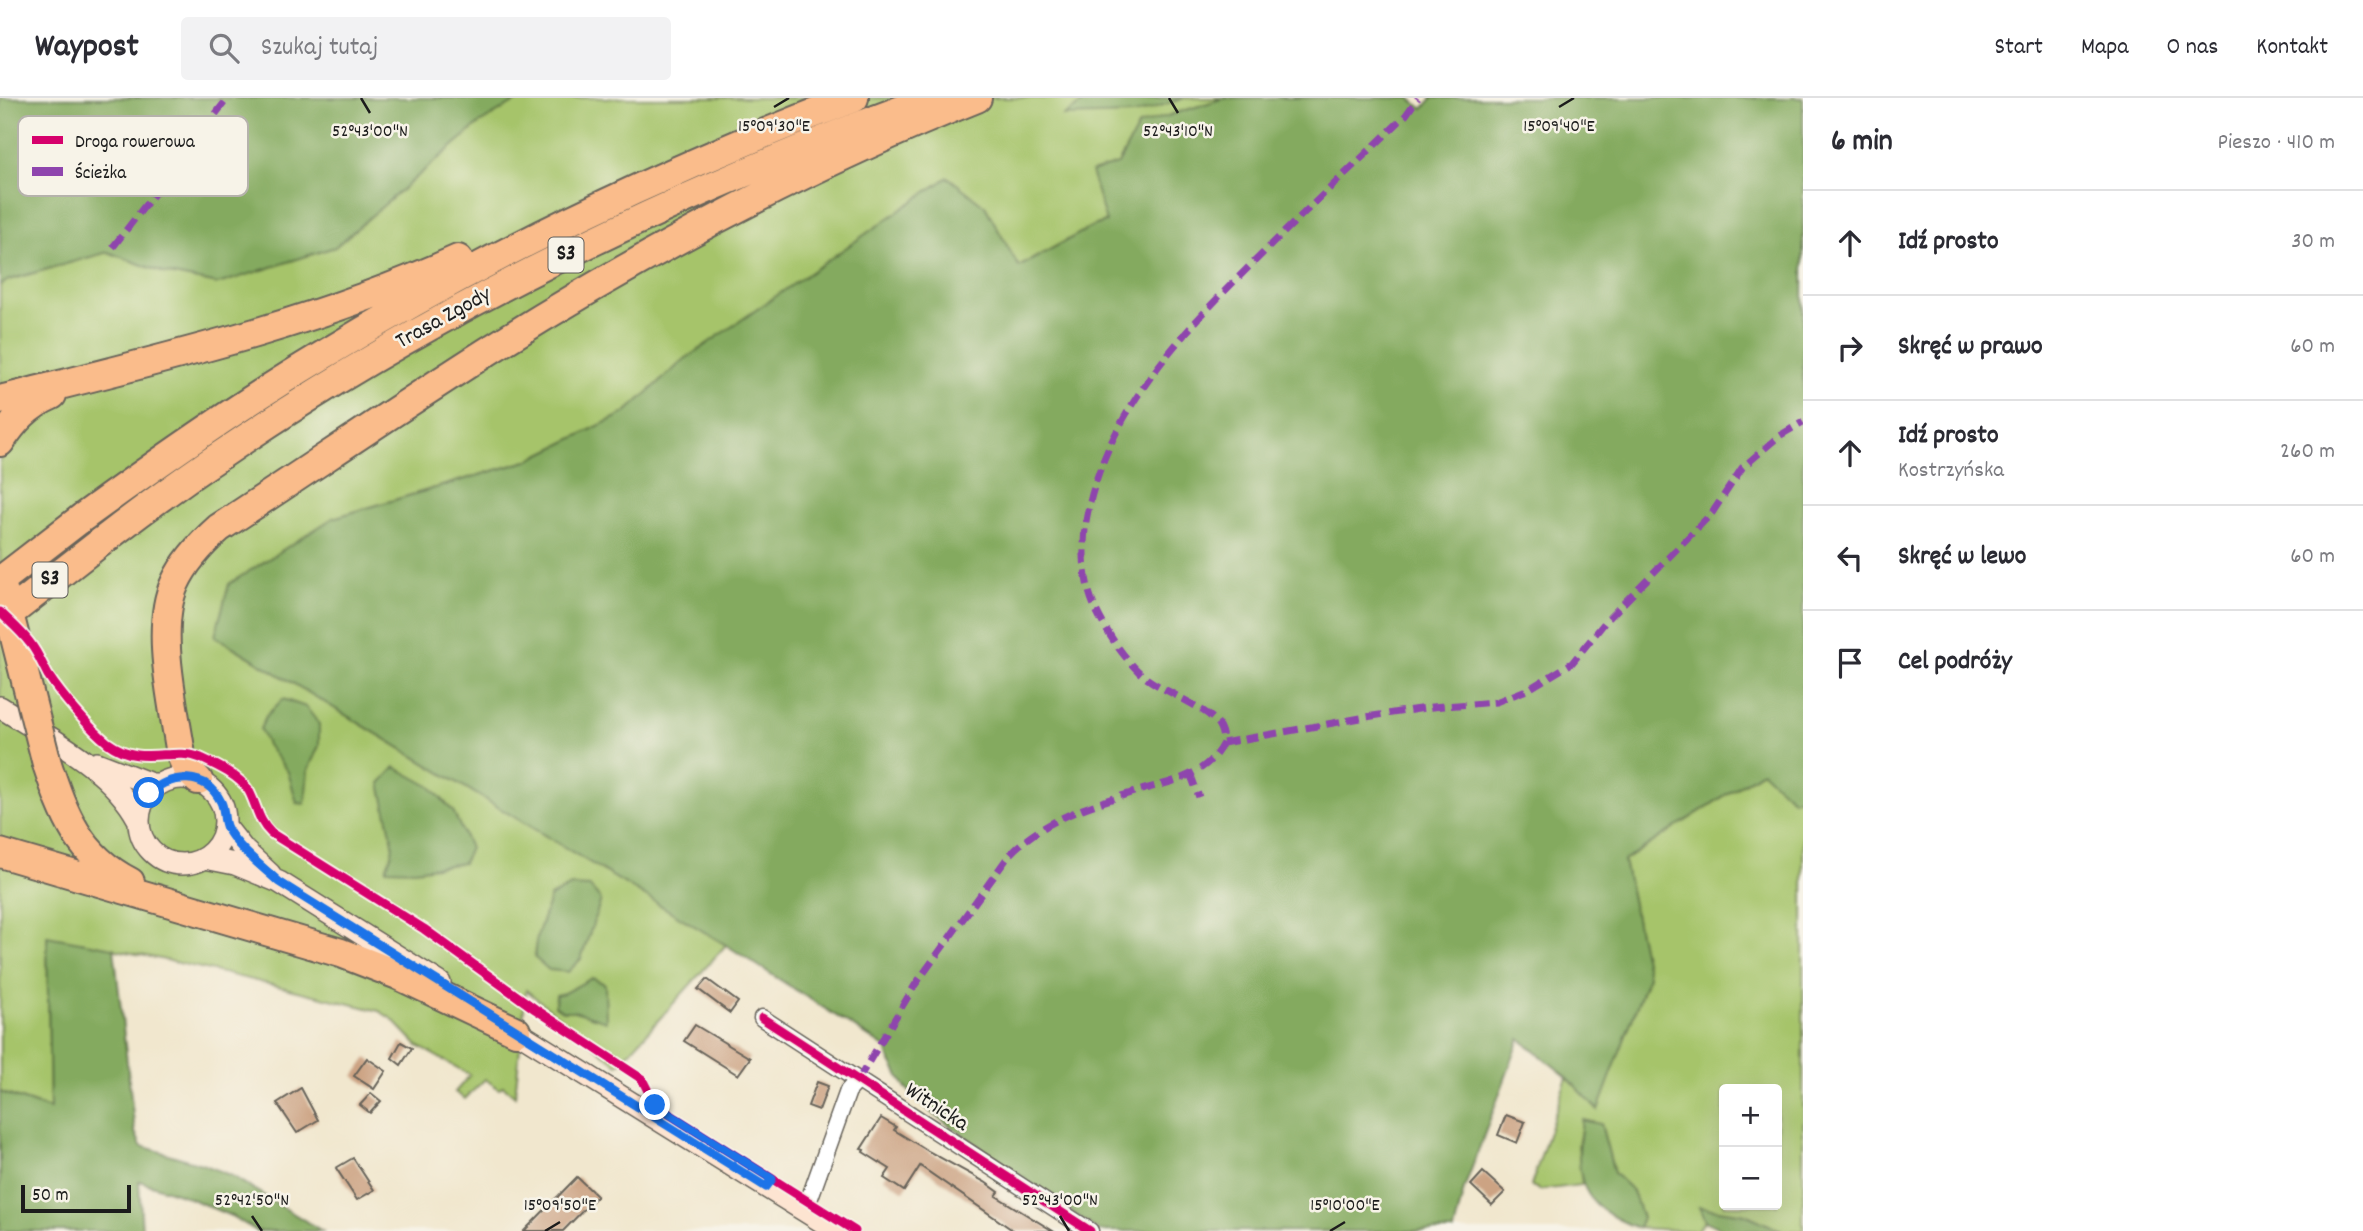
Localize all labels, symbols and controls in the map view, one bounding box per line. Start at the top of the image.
search box [181,17,671,80]
text: Waypost [35,25,139,72]
icon: search [205,29,243,67]
text: Szukaj tutaj [261,30,378,67]
text: Start [1994,31,2043,65]
text: Mapa [2081,31,2129,65]
text: O nas [2167,31,2218,65]
text: Kontakt [2256,31,2328,65]
text: 15°09'30"E [738,115,810,140]
text: 15°09'40"E [1523,115,1595,140]
legend [18,116,248,196]
text: 52°43'00"N [332,120,408,145]
text: 52°43'10"N [1143,120,1213,145]
text: 6 min [1831,122,1893,165]
text: Pieszo · 410 m [2218,127,2335,160]
text: Droga rowerowa [75,130,196,157]
text: Ścieżka [75,161,127,188]
icon: ahead [1831,224,1869,262]
text: Idź prosto [1898,224,1999,261]
text: 30 m [2291,226,2335,259]
road number: S3 [548,238,584,272]
street label: Trasa Zgody [390,279,498,359]
icon: right [1831,329,1869,367]
text: Skręć w prawo [1898,329,2042,366]
text: 60 m [2290,331,2335,364]
text: Idź prosto [1898,418,1999,455]
icon: ahead [1831,434,1869,472]
text: 260 m [2280,436,2335,469]
text: Kostrzyńska [1898,455,2004,488]
icon: left [1831,539,1869,577]
text: Skręć w lewo [1898,539,2026,576]
text: 60 m [2290,541,2335,574]
road number: S3 [32,562,68,598]
icon: arrive [1831,644,1869,682]
text: Cel podróży [1898,644,2012,681]
route start [133,777,164,808]
street label: Witnicka [898,1075,975,1142]
map controls [1719,1084,1782,1210]
button: + [1719,1084,1782,1147]
route end [639,1089,670,1120]
button: − [1719,1147,1782,1210]
scale bar [21,1182,131,1214]
text: 50 m [32,1183,69,1210]
text: 52°42'50"N [215,1189,289,1214]
text: 52°43'00"N [1022,1189,1098,1214]
text: 15°09'50"E [524,1194,596,1219]
text: 15°10'00"E [1310,1194,1380,1219]

